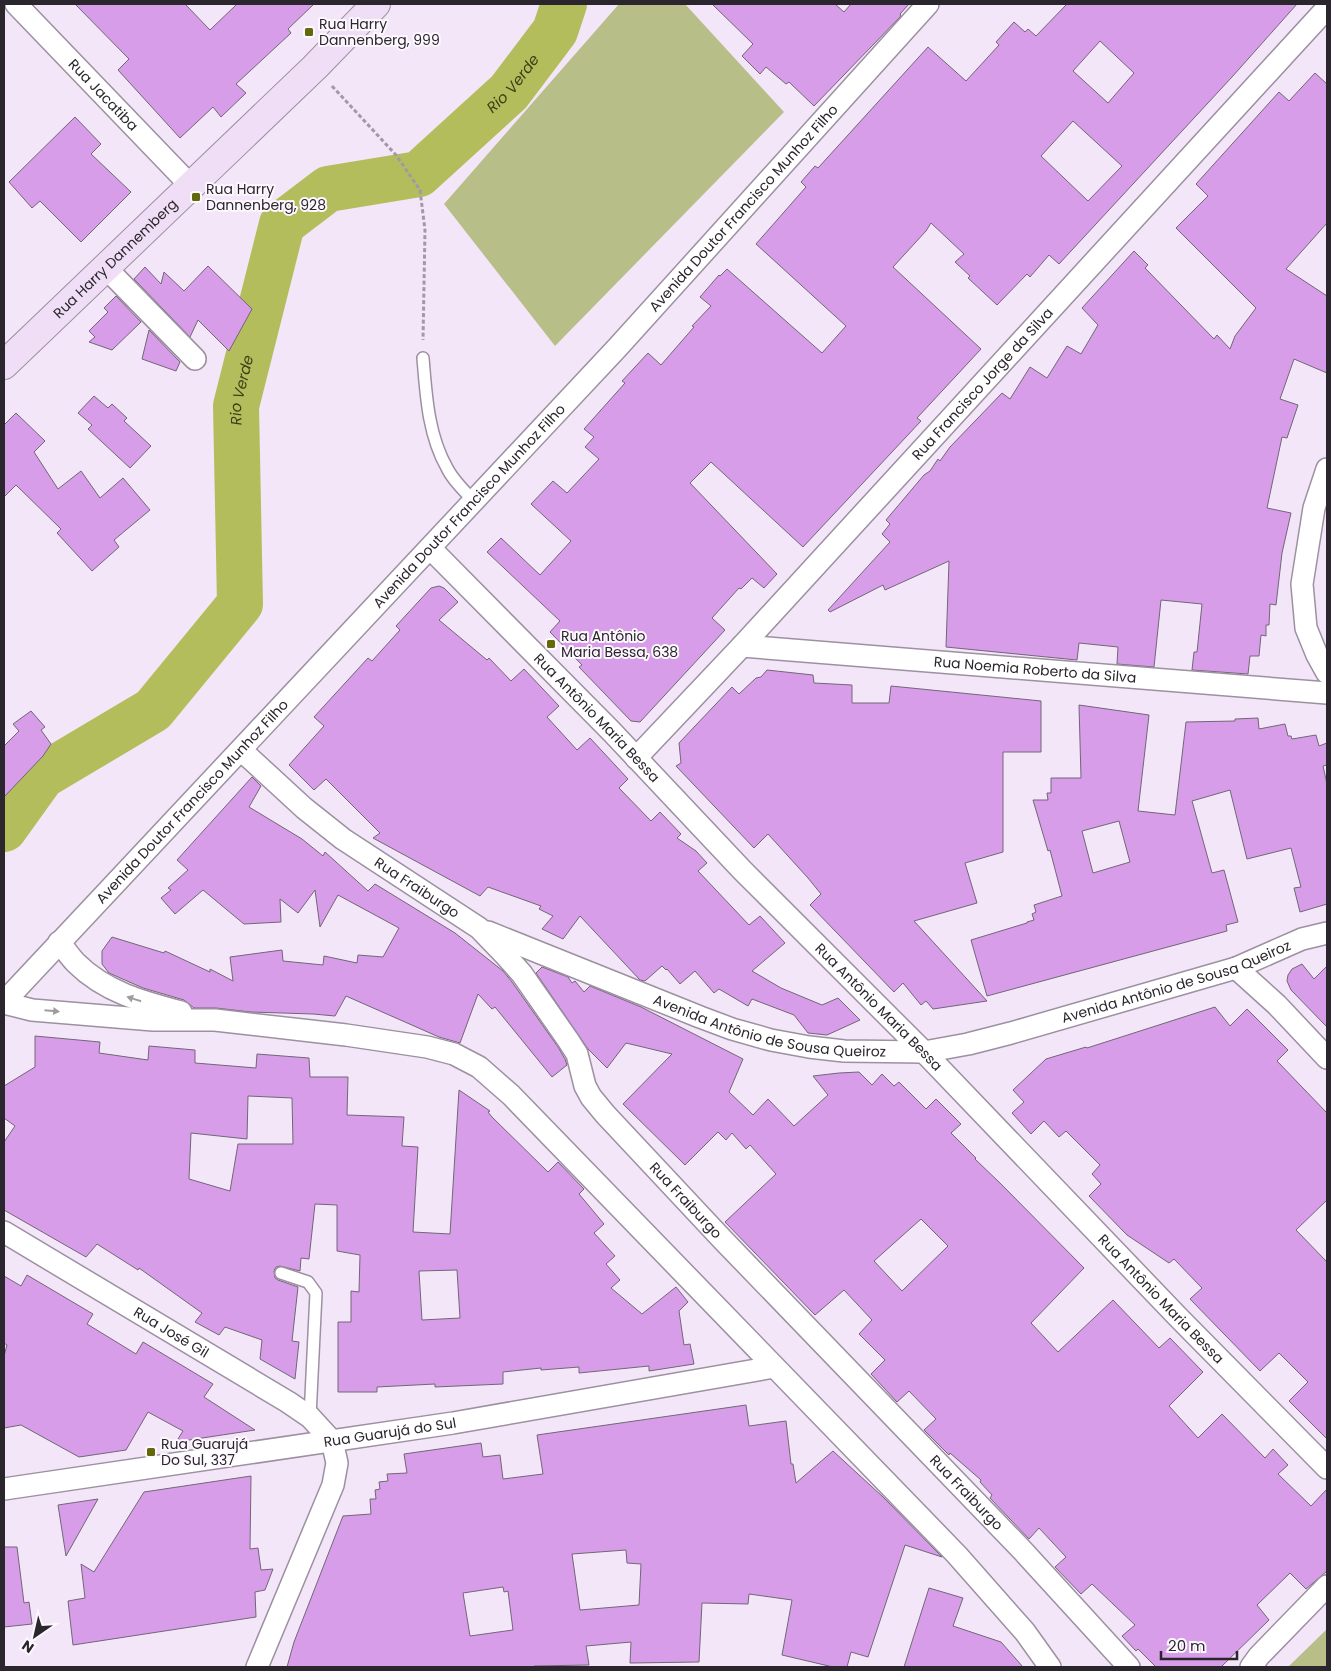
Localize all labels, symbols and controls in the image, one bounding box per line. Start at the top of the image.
place label: Rua Harry Dannenberg, 999 [319,14,440,50]
marker: Rua Harry Dannenberg, 999 [303,26,315,38]
water label: Rio Verde [482,50,544,117]
street label: Rua Jacatiba [64,54,143,135]
street label: Avenida Doutor Francisco Munhoz Filho [644,100,843,316]
place label: Rua Harry Dannenberg, 928 [206,179,326,215]
marker: Rua Harry Dannenberg, 928 [190,191,202,203]
street label: Rua Harry Dannemberg [49,194,182,323]
street label: Rua Francisco Jorge da Silva [907,303,1058,464]
water label: Rio Verde [225,353,258,425]
street label: Avenida Doutor Francisco Munhoz Filho [368,399,570,612]
place label: Rua Antônio Maria Bessa, 638 [561,626,678,662]
marker: Rua Antônio Maria Bessa, 638 [545,638,557,650]
street label: Rua Antônio Maria Bessa [529,649,664,787]
street label: Rua Noemia Roberto da Silva [933,651,1137,688]
street label: Avenida Doutor Francisco Munhoz Filho [91,695,293,908]
street label: Rua Fraiburgo [371,852,464,923]
street label: Avenida Antônio de Sousa Queiroz [1059,935,1294,1028]
street label: Rua Antônio Maria Bessa [811,939,947,1075]
street label: Avenida Antônio de Sousa Queiroz [650,989,886,1062]
one-way arrow [127,994,142,1002]
one-way arrow [44,1008,60,1016]
street label: Rua Fraiburgo [645,1158,727,1243]
street label: Rua Antônio Maria Bessa [1094,1230,1228,1368]
street label: Rua José Gil [130,1302,213,1362]
street label: Rua Guarujá do Sul [322,1413,458,1452]
place label: Rua Guarujá Do Sul, 337 [161,1434,248,1470]
marker: Rua Guarujá Do Sul, 337 [145,1446,157,1458]
street label: Rua Fraiburgo [925,1450,1008,1535]
north arrow [10,1611,60,1661]
scale bar [1161,1628,1237,1660]
text: 20 m [1168,1635,1206,1656]
text: N [18,1636,38,1658]

